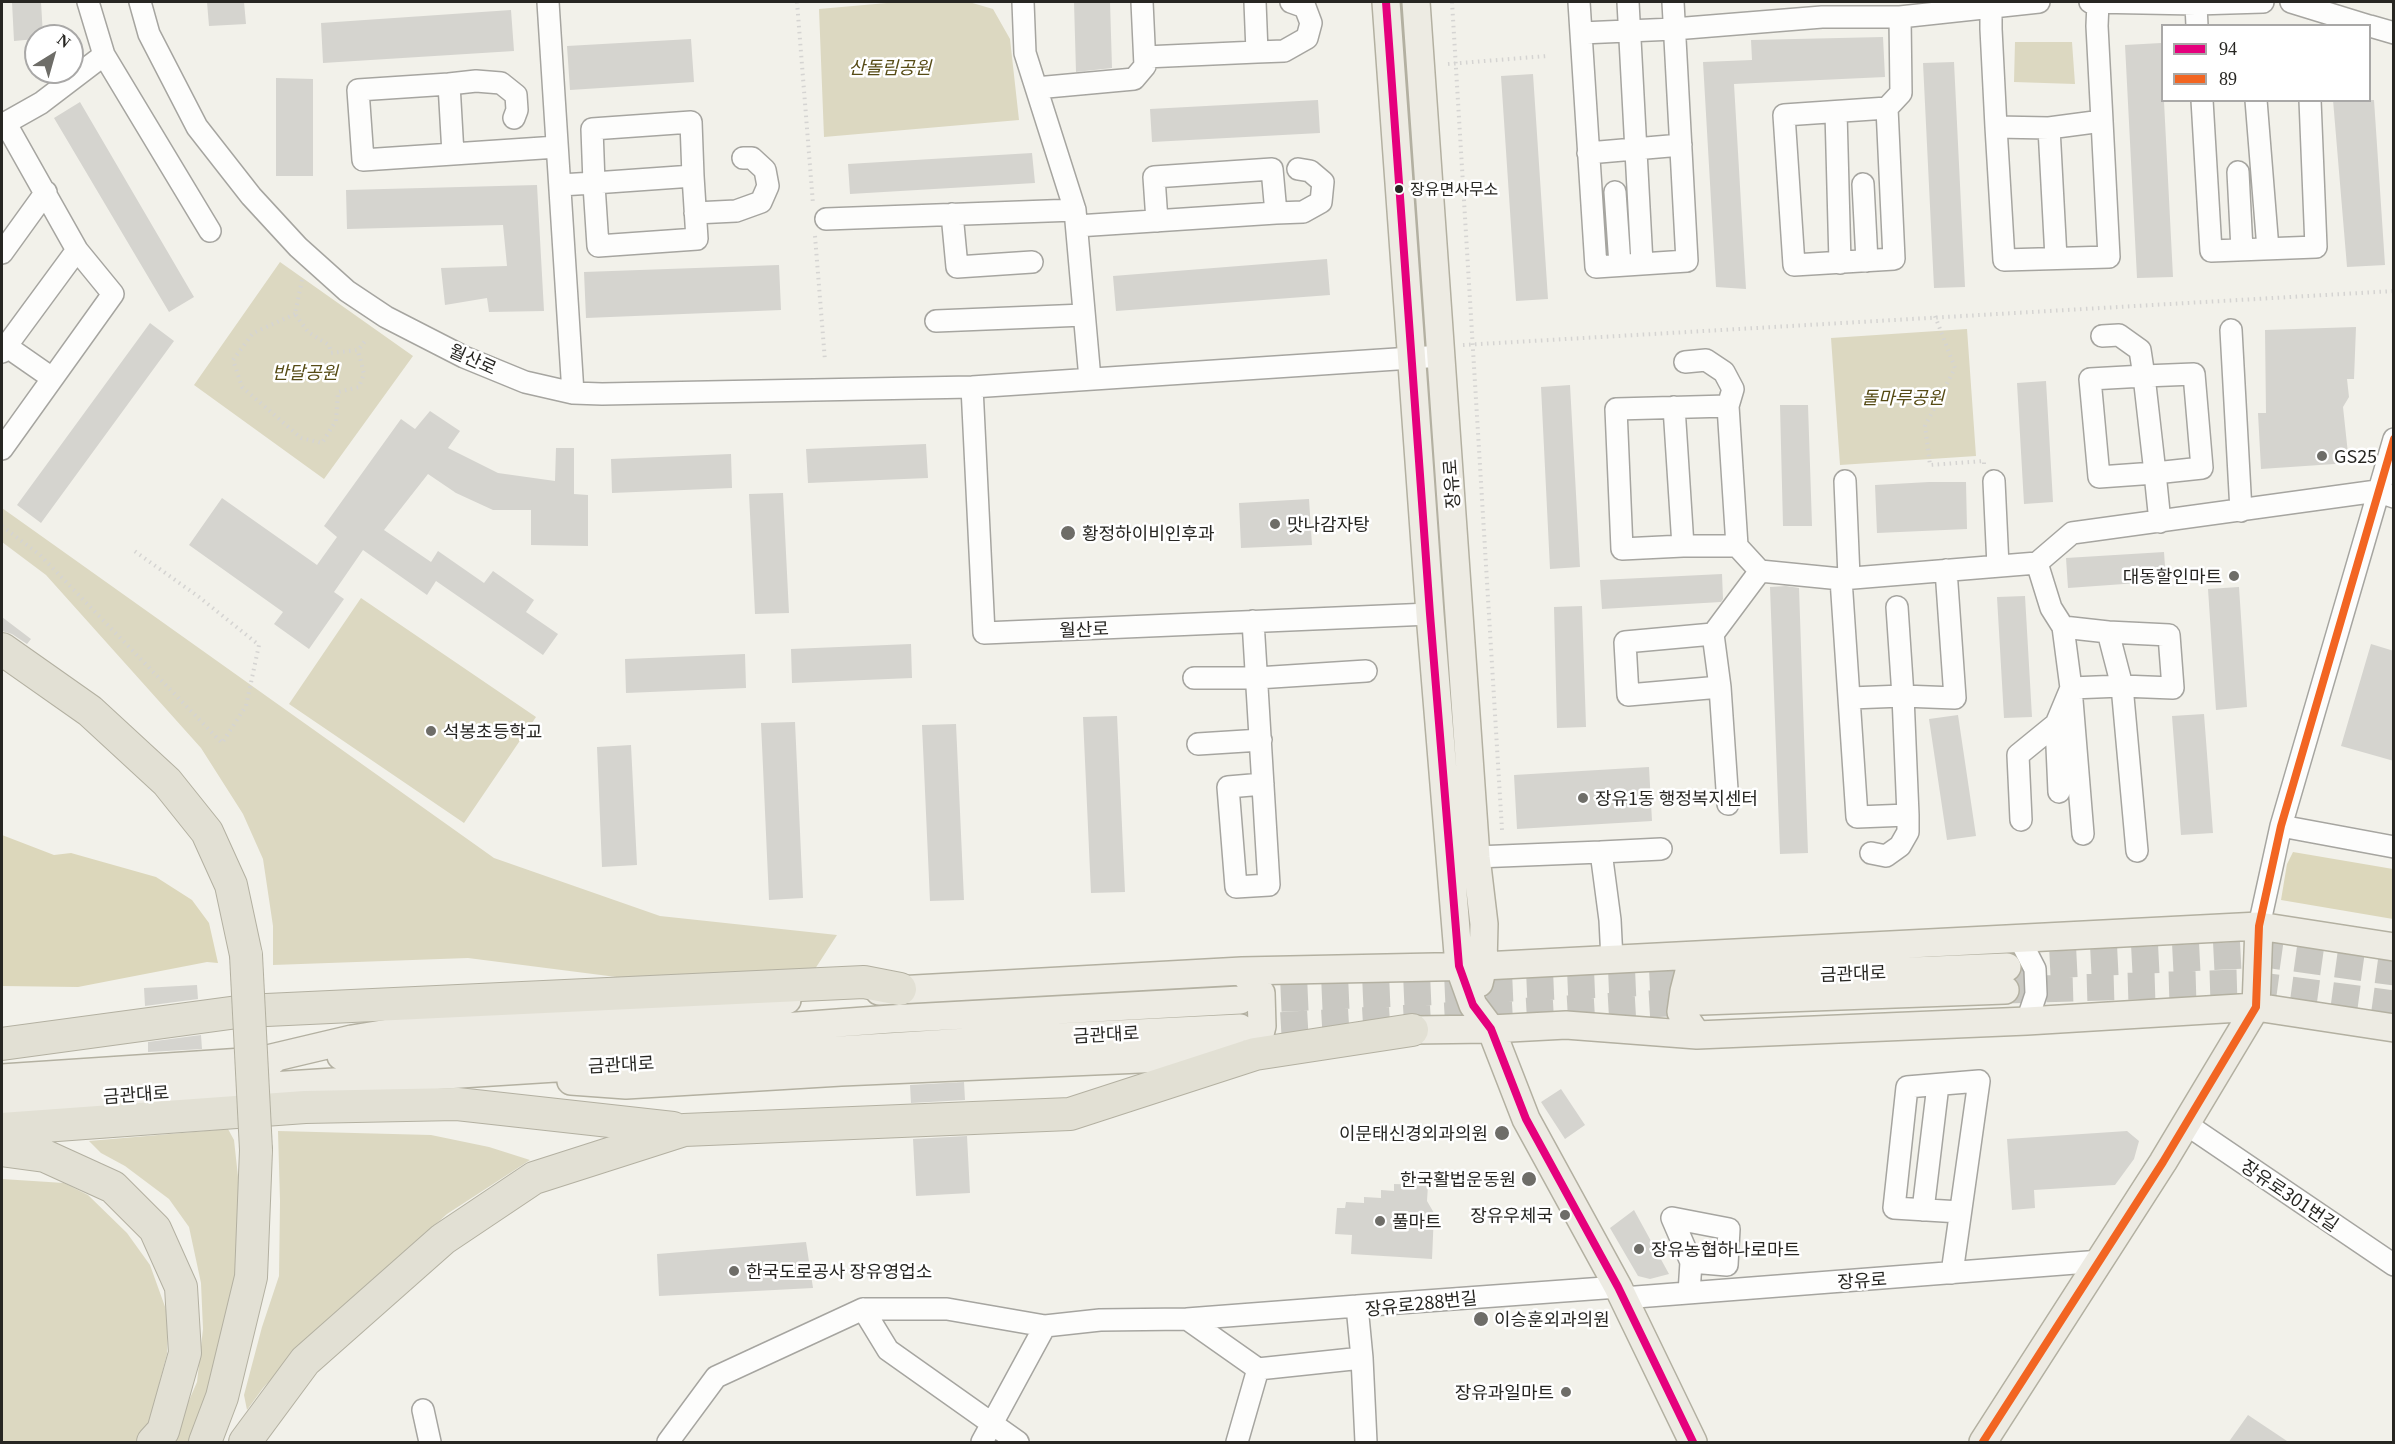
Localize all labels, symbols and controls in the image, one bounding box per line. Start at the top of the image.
north arrow [24,24,84,84]
legend [2161,24,2371,102]
text: N [54,31,74,51]
text: 94 [2219,39,2237,59]
park label: 산돌림공원 [849,56,931,78]
text: 89 [2219,69,2237,89]
place label: 장유면사무소 [1410,179,1498,199]
marker: 장유면사무소 [1393,183,1405,195]
street label: 월산로 [446,339,500,379]
park label: 반달공원 [272,361,338,383]
park label: 돌마루공원 [1862,386,1944,408]
place label: GS25 [2334,445,2377,467]
marker: GS25 [2315,449,2329,463]
street label: 장유로 [1438,458,1464,510]
place label: 맛나감자탕 [1287,513,1370,535]
marker: 맛나감자탕 [1268,517,1282,531]
place label: 황정하이비인후과 [1082,522,1214,544]
marker: 황정하이비인후과 [1059,524,1077,542]
place label: 대동할인마트 [2123,565,2222,587]
marker: 대동할인마트 [2227,569,2241,583]
street label: 월산로 [1059,617,1109,641]
place label: 석봉초등학교 [443,720,542,742]
marker: 석봉초등학교 [424,724,438,738]
place label: 장유1동 행정복지센터 [1595,787,1758,809]
marker: 장유1동 행정복지센터 [1576,791,1590,805]
street label: 금관대로 [1820,961,1886,985]
street label: 금관대로 [1072,1021,1140,1047]
street label: 금관대로 [587,1051,655,1077]
street label: 금관대로 [102,1081,170,1107]
place label: 이문태신경외과의원 [1339,1122,1488,1144]
marker: 이문태신경외과의원 [1493,1124,1511,1142]
street label: 장유로301번길 [2237,1155,2343,1235]
place label: 한국활법운동원 [1400,1168,1516,1190]
marker: 한국활법운동원 [1520,1170,1538,1188]
place label: 장유우체국 [1470,1204,1553,1226]
marker: 장유우체국 [1558,1208,1572,1222]
place label: 풀마트 [1392,1210,1442,1232]
marker: 풀마트 [1373,1214,1387,1228]
place label: 장유농협하나로마트 [1651,1238,1800,1260]
marker: 장유농협하나로마트 [1632,1242,1646,1256]
place label: 한국도로공사 장유영업소 [746,1260,932,1282]
marker: 한국도로공사 장유영업소 [727,1264,741,1278]
street label: 장유로 [1836,1267,1888,1293]
street label: 장유로288번길 [1364,1286,1478,1320]
place label: 이승훈외과의원 [1494,1308,1610,1330]
marker: 이승훈외과의원 [1472,1310,1490,1328]
place label: 장유과일마트 [1455,1381,1554,1403]
marker: 장유과일마트 [1559,1385,1573,1399]

